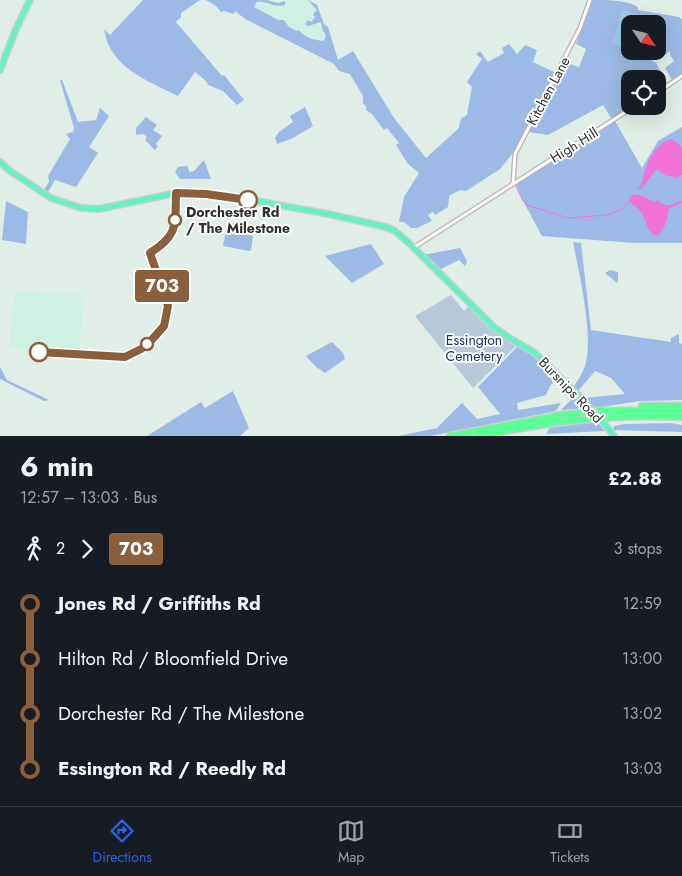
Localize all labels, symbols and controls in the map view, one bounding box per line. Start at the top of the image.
north arrow [621,15,666,60]
map controls [621,15,666,115]
street label: Kitchen Lane [521,53,575,129]
button: locate [621,70,666,115]
street label: High Hill [546,122,602,168]
unlabelled marker [238,190,258,210]
place label: Dorchester Rd / The Milestone [186,202,290,238]
marker: Dorchester Rd / The Milestone [168,213,182,227]
line badge: 703 [133,270,191,302]
text: 703 [145,273,179,299]
park label: Essington Cemetery [446,330,503,366]
unlabelled marker [140,337,154,351]
unlabelled marker [29,342,49,362]
street label: Bursnips Road [534,353,608,427]
text: 6 min [20,446,94,487]
text: £2.88 [608,465,662,492]
text: 12:57 – 13:03 · Bus [20,486,157,509]
icon: walk [20,535,48,563]
icon: forward [73,535,101,563]
text: 703 [119,536,153,562]
text: 2 [56,537,65,560]
text: 3 stops [614,537,662,560]
text: Jones Rd / Griffiths Rd [58,590,261,617]
text: 12:59 [623,592,662,615]
text: Hilton Rd / Bloomfield Drive [58,645,288,672]
text: 13:00 [622,647,662,670]
text: Dorchester Rd / The Milestone [58,700,304,727]
text: 13:02 [623,702,662,725]
text: Essington Rd / Reedly Rd [58,755,286,782]
text: 13:03 [623,757,662,780]
tab: Directions [93,817,152,867]
tab: Map [337,817,365,867]
tab: Tickets [550,817,589,867]

